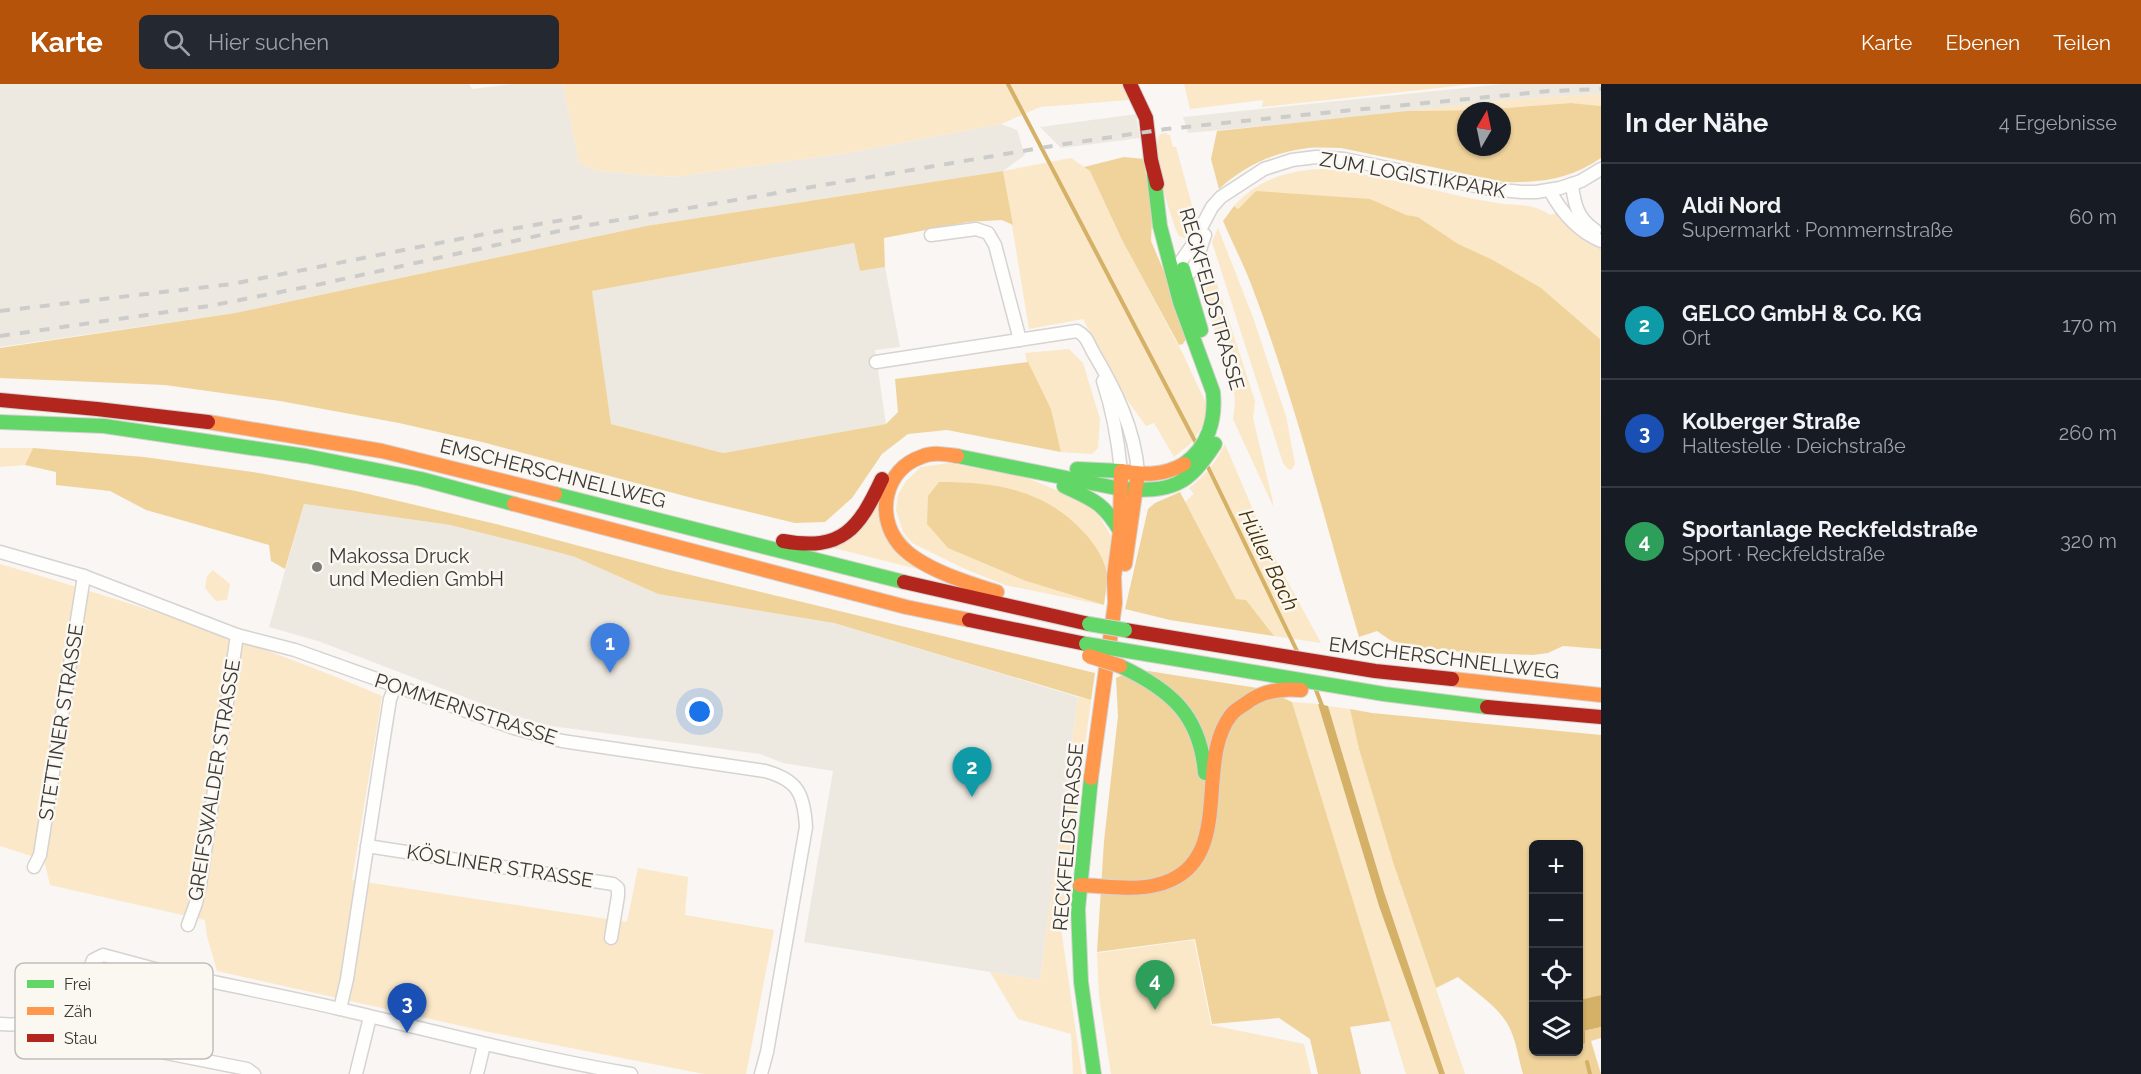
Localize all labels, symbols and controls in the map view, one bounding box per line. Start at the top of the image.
search box [139,15,559,69]
text: Karte [30,26,103,59]
icon: search [160,26,193,59]
text: Hier suchen [208,29,329,55]
text: Karte [1861,30,1912,55]
text: Ebenen [1945,30,2020,55]
text: Teilen [2053,30,2111,55]
north arrow [1457,102,1511,156]
text: In der Nähe [1625,108,1768,138]
text: 4 Ergebnisse [1999,111,2117,135]
street label: ZUM LOGISTIKPARK [1318,147,1508,203]
text: Aldi Nord [1682,192,1781,218]
street label: RECKFELDSTRASSE [1174,205,1250,393]
text: 1 [1640,205,1649,229]
text: 60 m [2069,205,2117,229]
text: Supermarkt · Pommernstraße [1682,218,1953,242]
text: GELCO GmbH & Co. KG [1682,300,1921,326]
text: 2 [1639,313,1650,337]
text: 170 m [2062,313,2117,337]
text: Ort [1682,326,1711,350]
text: Kolberger Straße [1682,408,1860,434]
text: 3 [1639,421,1650,445]
text: 260 m [2059,421,2117,445]
street label: EMSCHERSCHNELLWEG [437,433,669,513]
text: Haltestelle · Deichstraße [1682,434,1906,458]
water label: Hüller Bach [1234,505,1304,615]
text: Sportanlage Reckfeldstraße [1682,516,1978,542]
text: 4 [1639,529,1650,553]
text: 320 m [2060,529,2117,553]
text: Sport · Reckfeldstraße [1682,542,1885,566]
place label: Makossa Druck und Medien GmbH [329,544,504,591]
marker: Makossa Druck und Medien GmbH [310,560,324,574]
street label: STETTINER STRASSE [34,622,88,822]
pin: 1 [590,624,630,673]
street label: EMSCHERSCHNELLWEG [1327,632,1561,684]
street label: GREIFSWALDER STRASSE [183,657,245,903]
street label: POMMERNSTRASSE [372,668,560,750]
your location [685,697,714,726]
street label: RECKFELDSTRASSE [1048,742,1088,932]
pin: 2 [952,748,992,797]
street label: KÖSLINER STRASSE [405,839,595,893]
map controls [1529,840,1583,1056]
button: + [1529,840,1583,894]
button: − [1529,894,1583,948]
button: locate [1529,948,1583,1002]
pin: 4 [1136,960,1174,1010]
legend [15,963,213,1059]
text: Frei [64,975,91,994]
pin: 3 [388,984,426,1033]
text: Zäh [64,1002,92,1021]
button: layers [1529,1002,1583,1056]
text: Stau [64,1029,97,1048]

